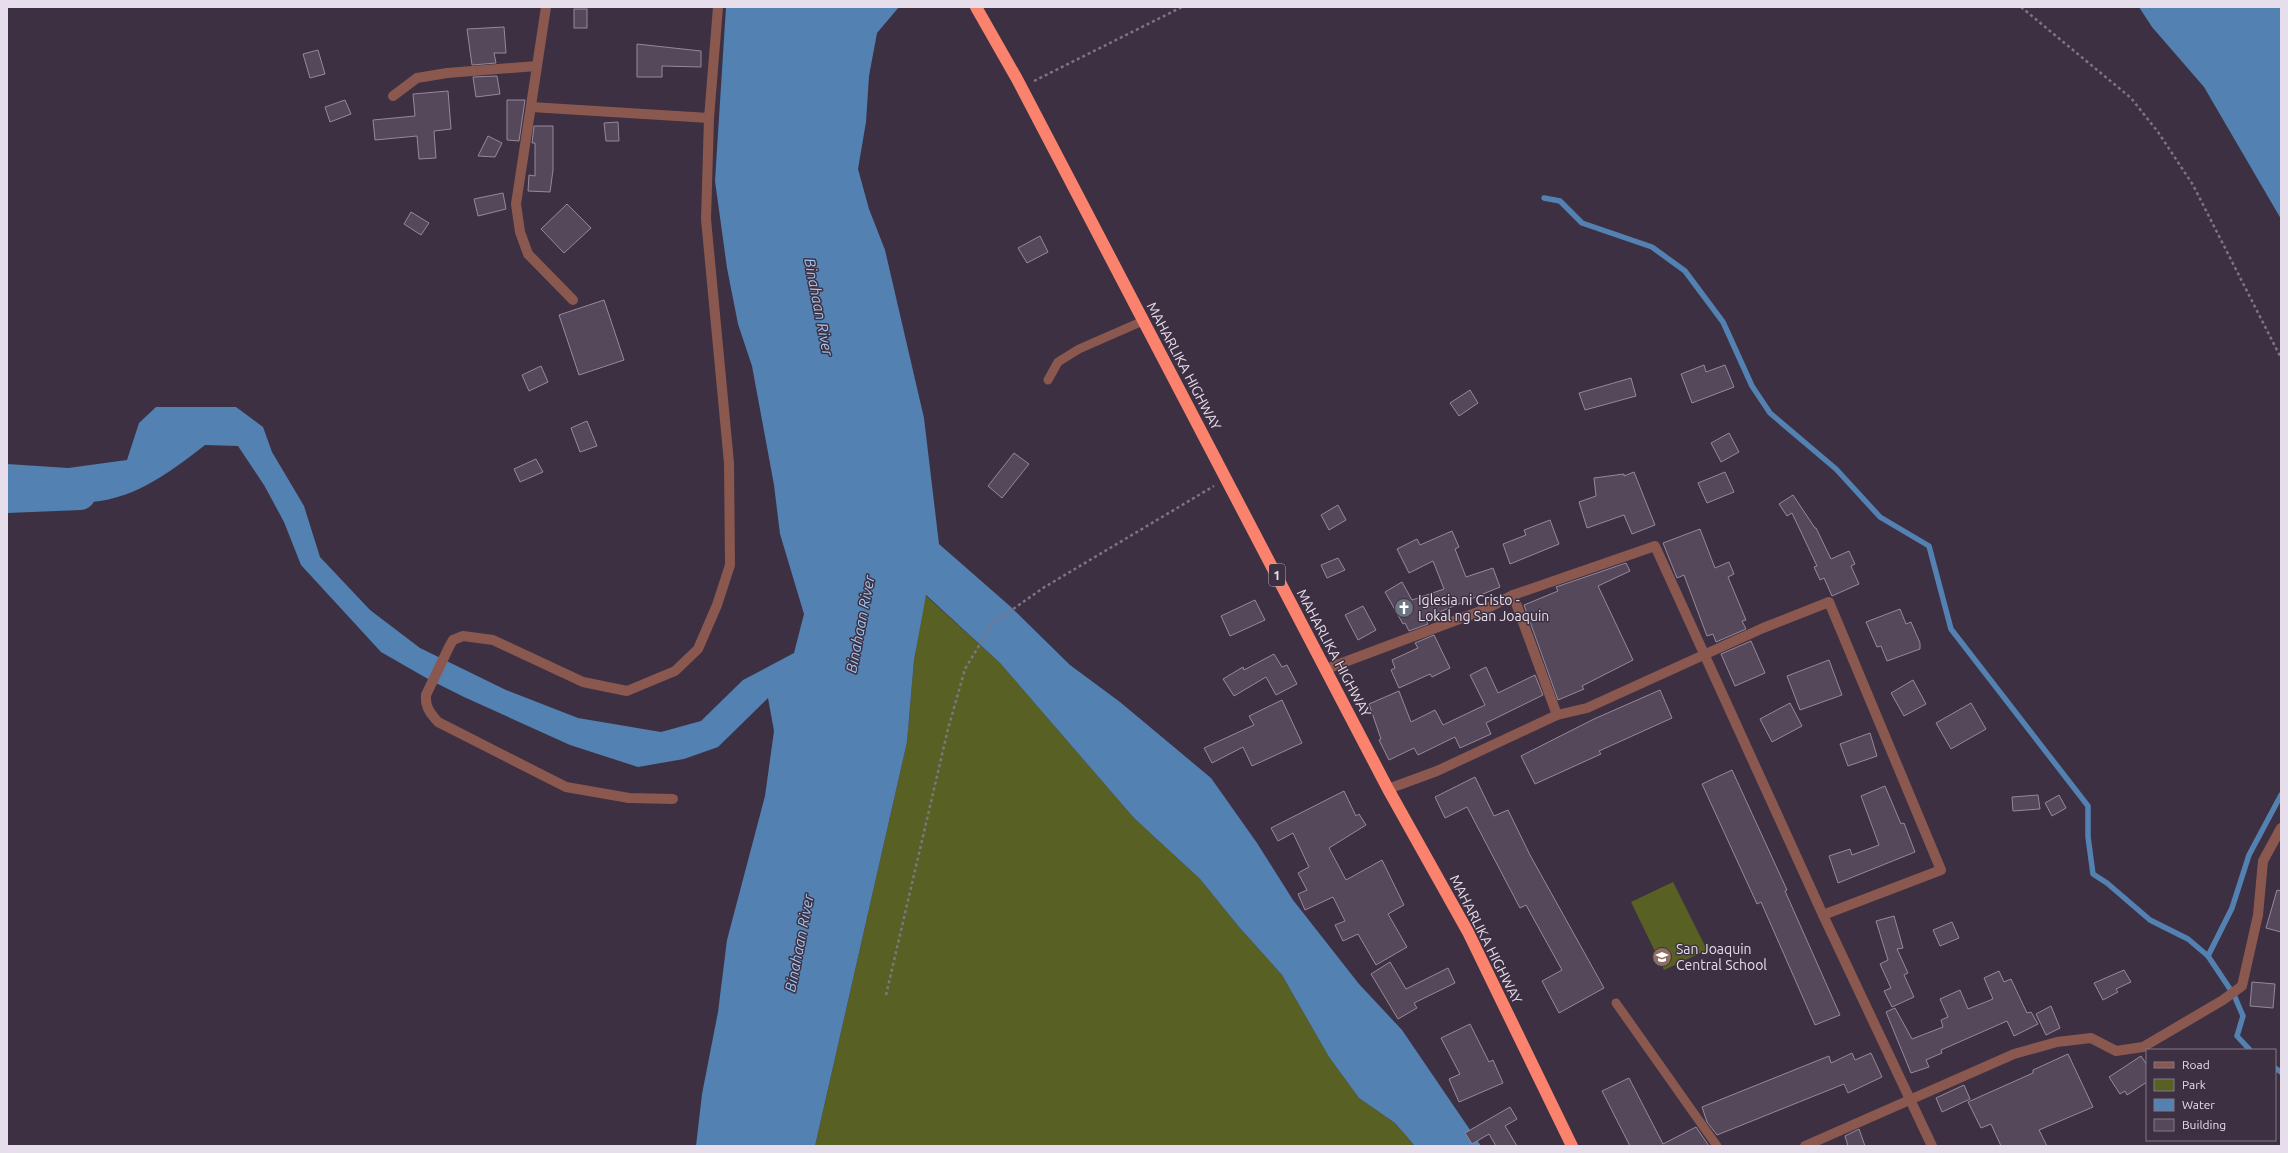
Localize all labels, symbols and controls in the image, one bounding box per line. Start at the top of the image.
water label: Binahaan River [801,257,837,359]
street label: MAHARLIKA HIGHWAY [1144,299,1224,433]
road number: 1 [1269,564,1285,586]
water label: Binahaan River [842,572,878,674]
street label: MAHARLIKA HIGHWAY [1294,586,1374,720]
place label: Iglesia ni Cristo - Lokal ng San Joaquin [1418,592,1549,624]
church icon: Iglesia ni Cristo - Lokal ng San Joaquin [1393,597,1415,619]
street label: MAHARLIKA HIGHWAY [1447,872,1525,1006]
water label: Binahaan River [781,891,817,993]
place label: San Joaquin Central School [1676,941,1767,973]
school or university icon: San Joaquin Central School [1651,946,1673,968]
legend [2146,1049,2276,1141]
text: Road [2182,1058,2210,1071]
text: Park [2182,1078,2206,1091]
text: Water [2182,1098,2215,1111]
text: Building [2182,1118,2226,1131]

